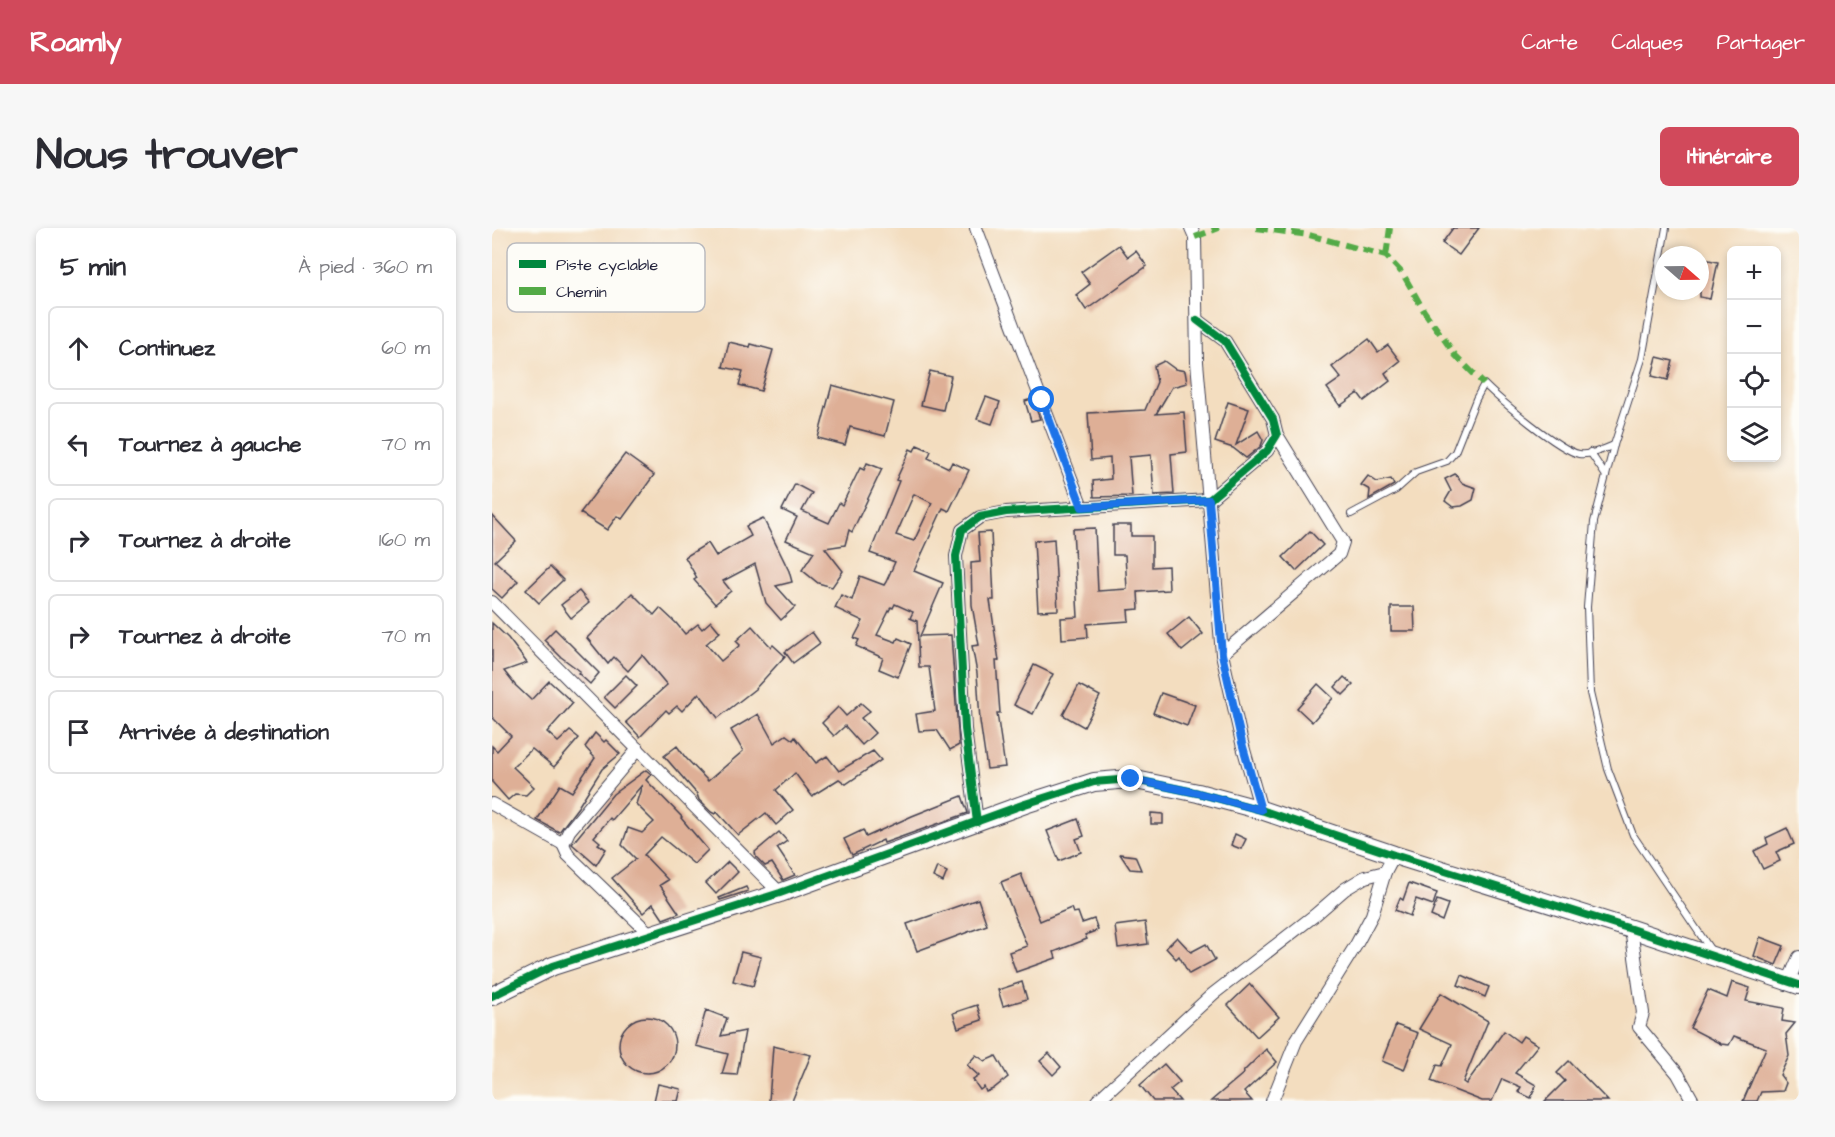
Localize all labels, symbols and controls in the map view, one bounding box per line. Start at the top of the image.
text: Roamly [30,23,122,62]
text: Carte [1521,28,1578,57]
text: Calques [1611,28,1683,57]
text: Partager [1716,28,1805,57]
text: Nous trouver [36,127,298,185]
button: Itinéraire [1660,127,1799,186]
legend [507,243,705,312]
north arrow [1655,246,1709,300]
map controls [1727,246,1781,462]
button: + [1727,246,1781,300]
text: 5 min [60,249,126,285]
text: À pied · 360 m [298,253,432,281]
text: Piste cyclable [556,254,658,277]
text: Chemin [556,281,607,303]
button: − [1727,300,1781,354]
icon: ahead [62,332,95,365]
text: Continuez [119,333,215,364]
text: 60 m [381,334,430,362]
button: locate [1727,354,1781,408]
route start [1028,386,1054,412]
button: layers [1727,408,1781,462]
icon: left [62,428,95,461]
text: Tournez à gauche [119,429,301,460]
text: 70 m [382,430,430,458]
icon: right [62,524,95,557]
text: Tournez à droite [119,525,291,556]
text: 160 m [379,526,430,554]
icon: right [62,620,95,653]
text: Tournez à droite [119,621,291,652]
text: 70 m [382,622,430,650]
icon: arrive [62,716,95,749]
text: Arrivée à destination [119,717,329,748]
route end [1117,765,1143,791]

